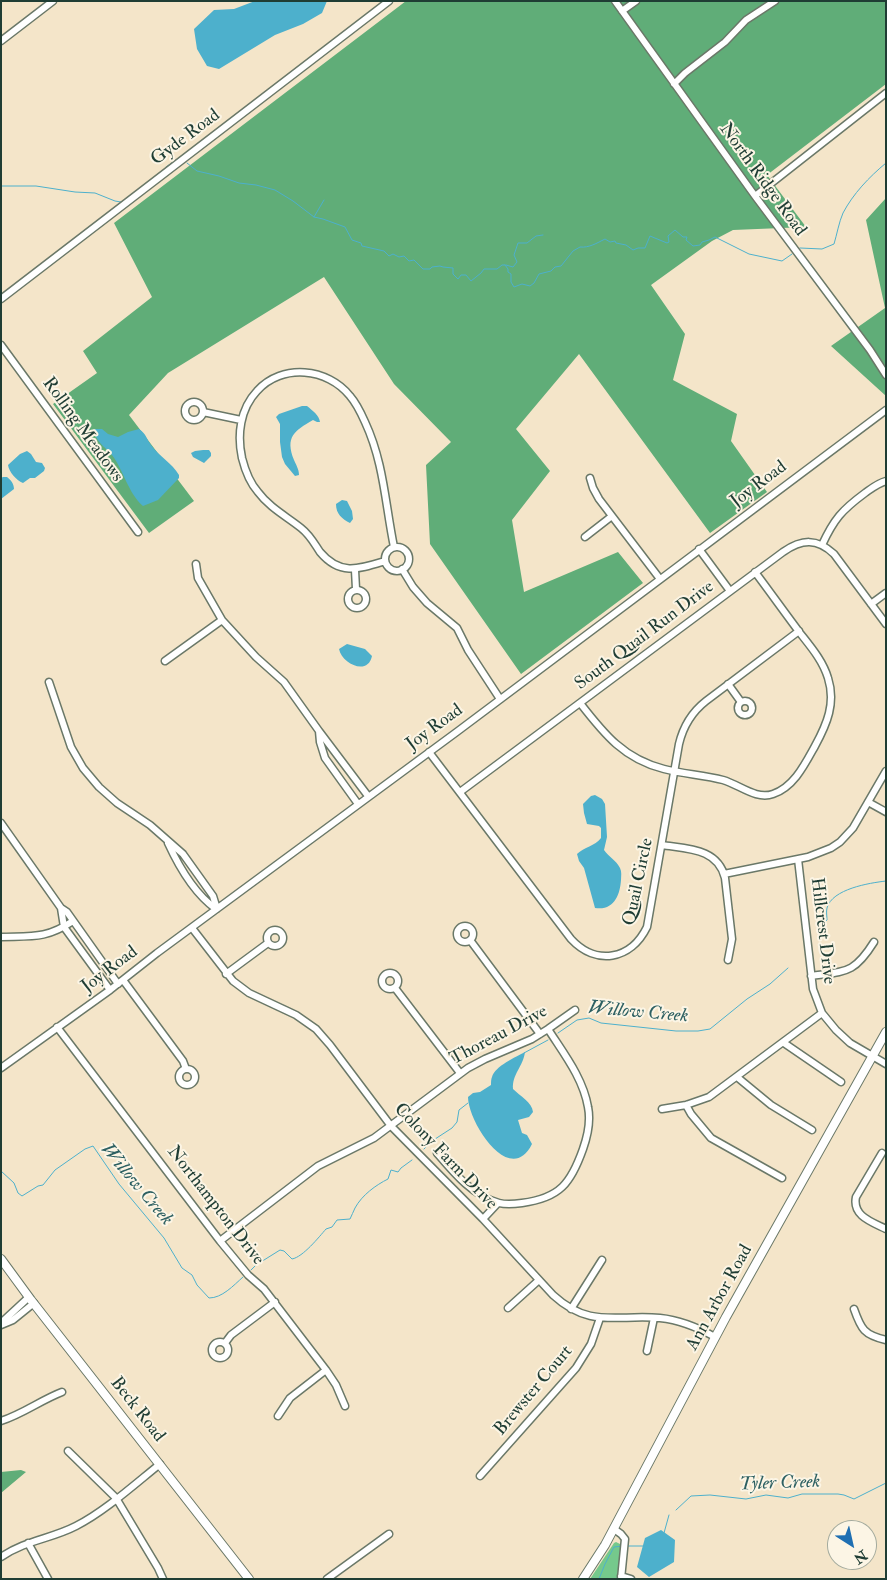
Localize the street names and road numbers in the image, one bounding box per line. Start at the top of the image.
street label: Gyde Road [147,105,225,171]
street label: North Ridge Road [714,119,810,241]
street label: Rolling Meadows [37,374,127,486]
street label: Joy Road [727,457,791,513]
street label: South Quail Run Drive [571,577,719,695]
street label: Joy Road [402,700,468,756]
street label: Quail Circle [619,836,659,928]
street label: Hillcrest Drive [805,877,839,985]
street label: Joy Road [78,942,142,998]
street label: Thoreau Drive [447,1001,551,1071]
street label: Colony Farm Drive [389,1099,501,1215]
street label: Northampton Drive [162,1142,268,1270]
street label: Ann Arbor Road [682,1241,758,1355]
street label: Brewster Court [490,1342,578,1440]
street label: Beck Road [105,1373,169,1447]

